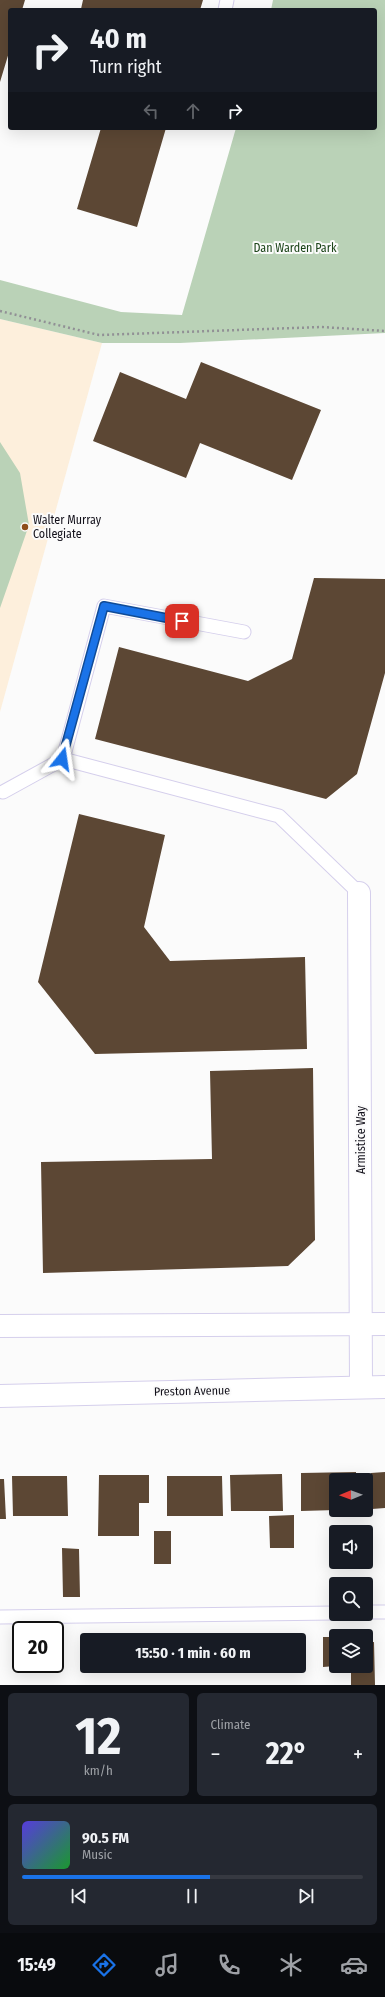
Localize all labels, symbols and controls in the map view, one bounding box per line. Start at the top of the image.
text: 40 m [90,22,147,55]
icon: right [24,24,76,76]
text: Turn right [90,56,162,78]
icon: left [140,100,162,122]
icon: ahead [182,100,204,122]
icon: right [224,100,246,122]
park label: Dan Warden Park [253,241,337,255]
place label: Walter Murray Collegiate [33,513,102,541]
marker: Walter Murray Collegiate [20,522,30,532]
pin [165,604,199,638]
icon: arrive [171,610,193,632]
position arrow [41,738,83,780]
street label: Armistice Way [354,1105,368,1174]
street label: Preston Avenue [154,1383,230,1399]
north arrow [329,1473,373,1517]
map controls [329,1473,373,1673]
button: sound [329,1525,373,1569]
button: search [329,1577,373,1621]
speed limit sign: 20 [12,1621,64,1673]
button: layers [329,1629,373,1673]
text: 15:50 · 1 min · 60 m [135,1644,251,1662]
text: 12 [75,1705,121,1768]
text: Climate [211,1717,251,1732]
text: 22° [266,1736,308,1772]
text: − [211,1741,220,1768]
text: + [353,1741,363,1768]
text: km/h [84,1763,113,1778]
text: 90.5 FM [82,1829,129,1847]
text: Music [82,1847,112,1862]
icon: previous [68,1885,90,1907]
icon: pause [181,1885,203,1907]
icon: next [295,1885,317,1907]
icon: directions [90,1951,118,1979]
icon: music [153,1951,181,1979]
icon: phone [215,1951,243,1979]
icon: climate [277,1951,305,1979]
icon: car [340,1951,368,1979]
text: 15:49 [17,1954,56,1976]

